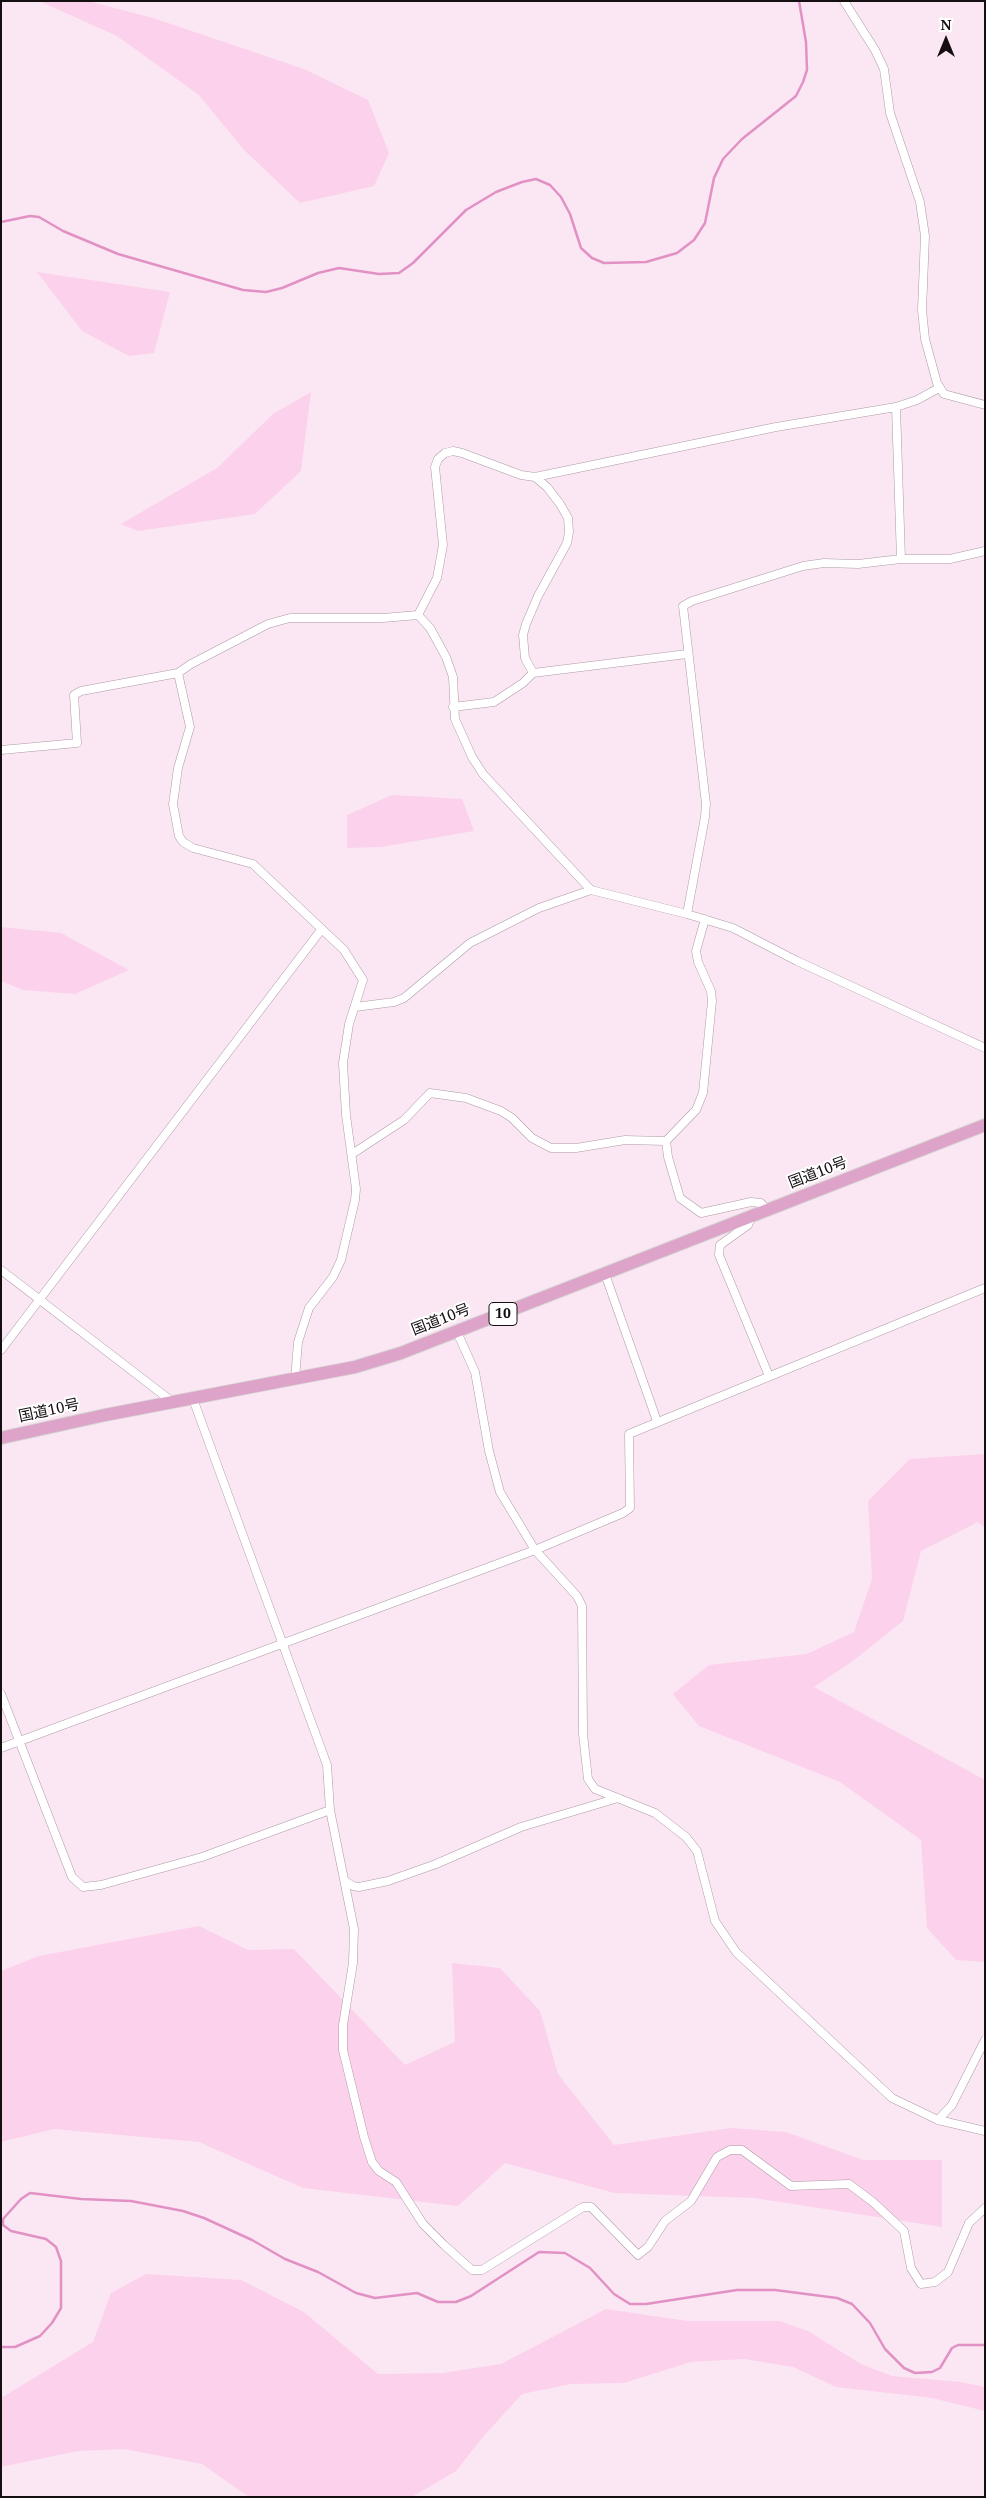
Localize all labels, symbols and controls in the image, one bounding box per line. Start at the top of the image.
north arrow [921,15,971,65]
text: N [940,15,952,34]
street label: 国道10号 [786,1154,850,1192]
street label: 国道10号 [409,1301,473,1339]
road number: 10 [489,1302,517,1326]
street label: 国道10号 [17,1396,81,1426]

